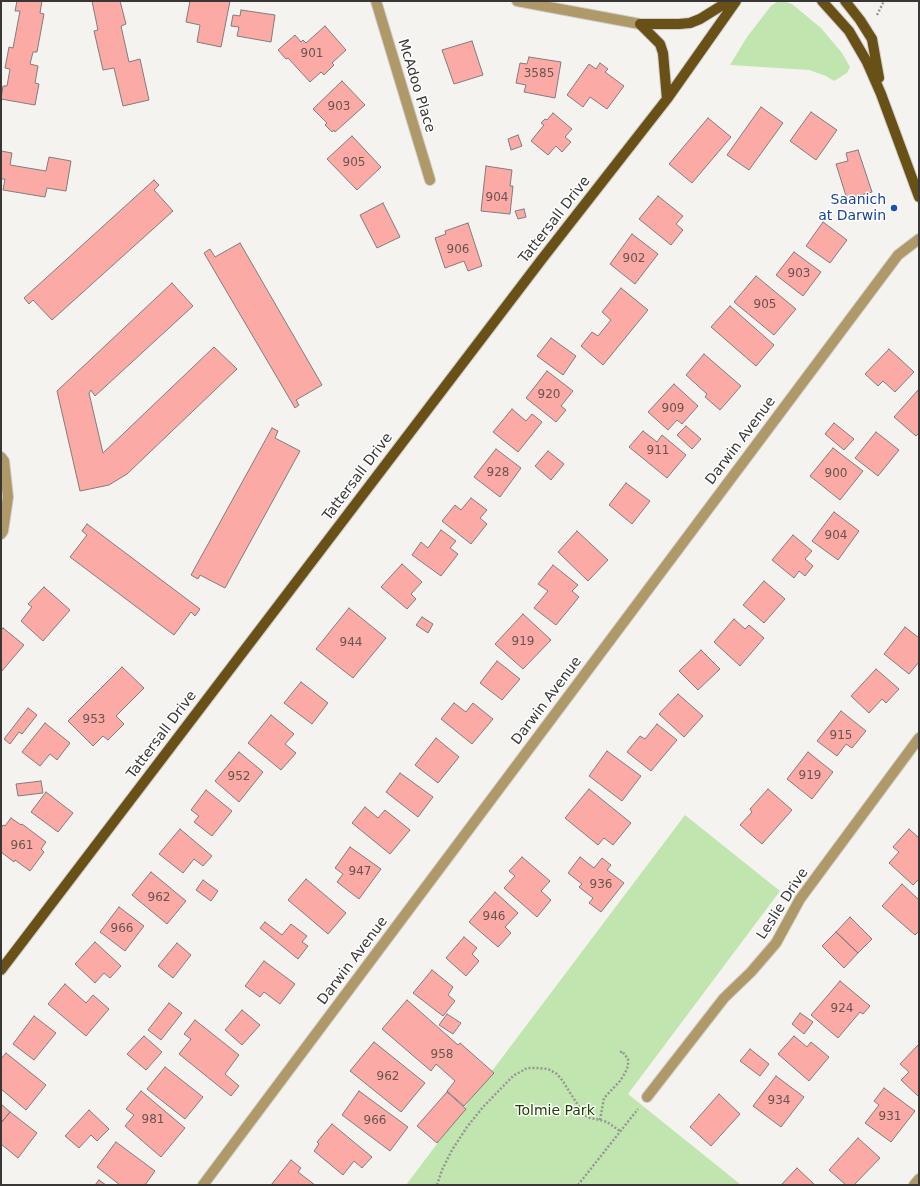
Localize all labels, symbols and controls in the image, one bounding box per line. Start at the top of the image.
street label: McAdoo Place [394,37,438,135]
house number: 901 [301,47,323,61]
house number: 3585 [524,67,554,81]
house number: 903 [328,100,350,114]
house number: 905 [343,156,365,170]
street label: Tattersall Drive [516,173,594,267]
house number: 904 [486,191,508,205]
place label: Saanich at Darwin [818,192,886,224]
marker: Saanich at Darwin [889,203,899,213]
house number: 906 [447,243,469,257]
house number: 902 [623,252,645,266]
house number: 903 [788,267,810,281]
house number: 905 [754,298,776,312]
house number: 920 [538,388,560,402]
street label: Darwin Avenue [702,394,780,488]
house number: 909 [662,402,684,416]
street label: Tattersall Drive [320,430,396,524]
house number: 911 [647,444,669,458]
house number: 928 [487,466,509,480]
house number: 900 [825,467,847,481]
house number: 904 [825,529,847,543]
house number: 919 [512,635,534,649]
house number: 944 [340,636,362,650]
street label: Darwin Avenue [508,654,586,748]
street label: Tattersall Drive [124,688,200,782]
house number: 953 [83,713,105,727]
house number: 915 [830,729,852,743]
house number: 919 [799,769,821,783]
house number: 952 [228,770,250,784]
house number: 961 [11,839,33,853]
house number: 947 [349,865,371,879]
street label: Leslie Drive [754,865,812,943]
house number: 936 [590,878,612,892]
house number: 962 [148,891,170,905]
house number: 946 [483,910,505,924]
street label: Darwin Avenue [314,914,392,1008]
house number: 966 [111,922,133,936]
house number: 924 [831,1002,853,1016]
house number: 958 [431,1048,453,1062]
house number: 962 [377,1070,399,1084]
house number: 934 [768,1094,790,1108]
park label: Tolmie Park [515,1103,595,1119]
house number: 931 [879,1110,901,1124]
house number: 981 [142,1113,164,1127]
house number: 966 [364,1114,386,1128]

